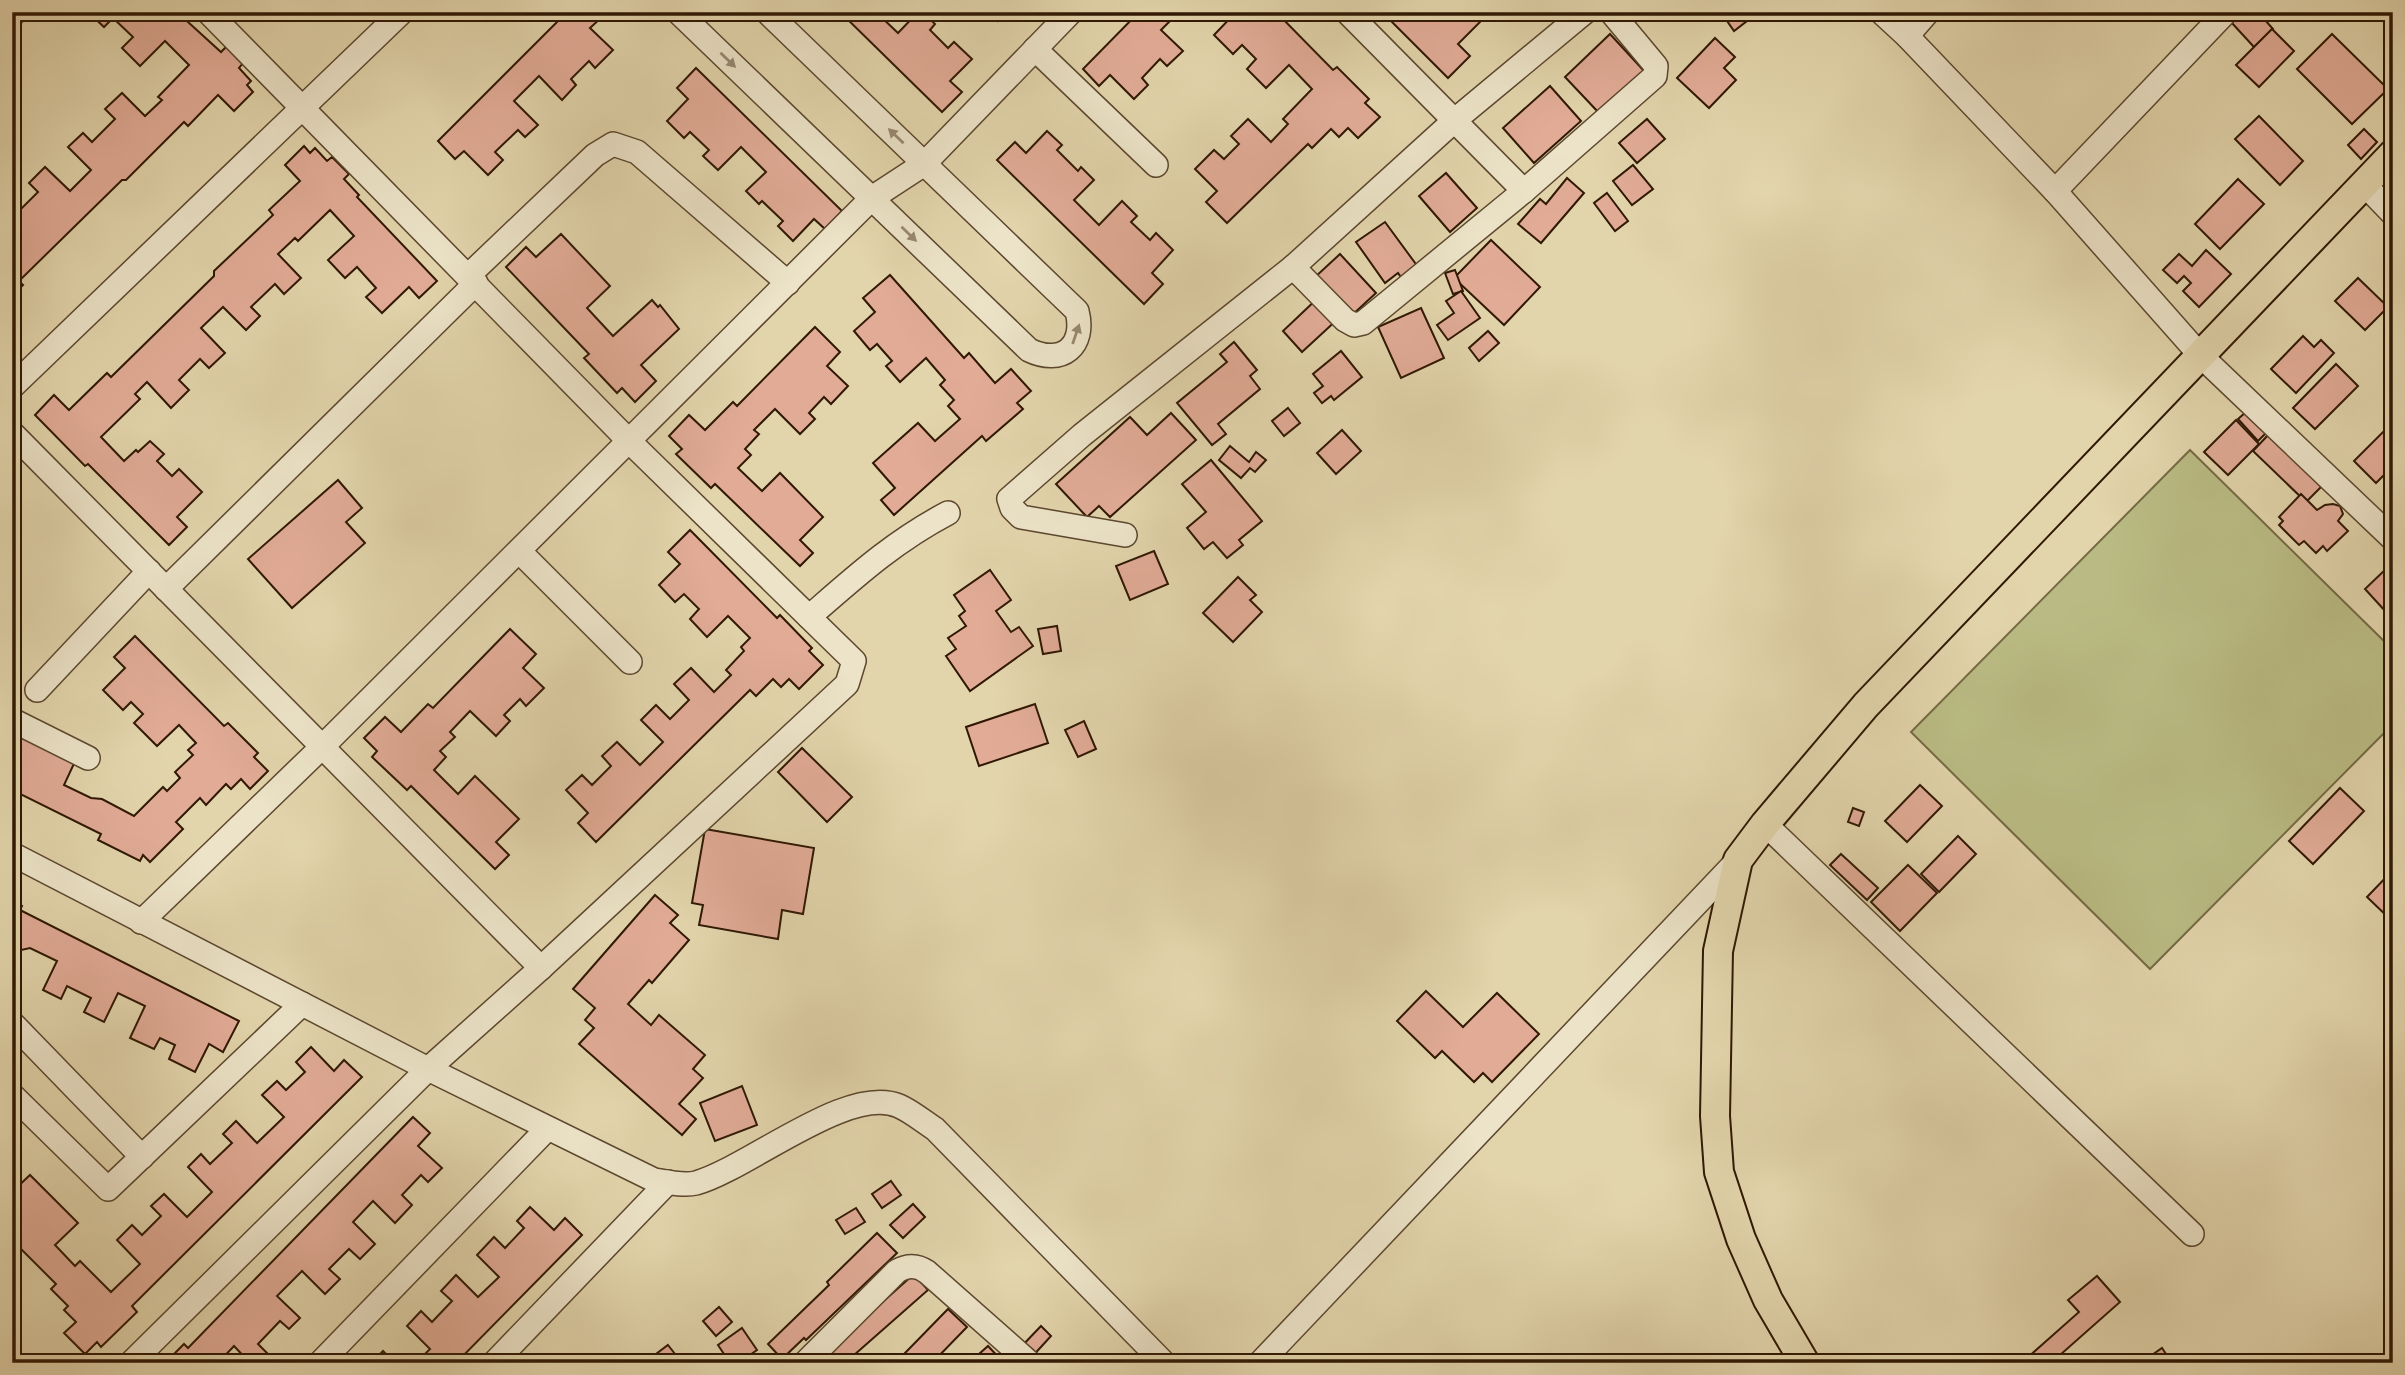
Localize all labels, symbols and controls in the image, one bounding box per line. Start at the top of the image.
one-way arrow [719,51,736,68]
one-way arrow [888,129,905,145]
one-way arrow [900,226,917,242]
one-way arrow [1071,324,1082,345]

